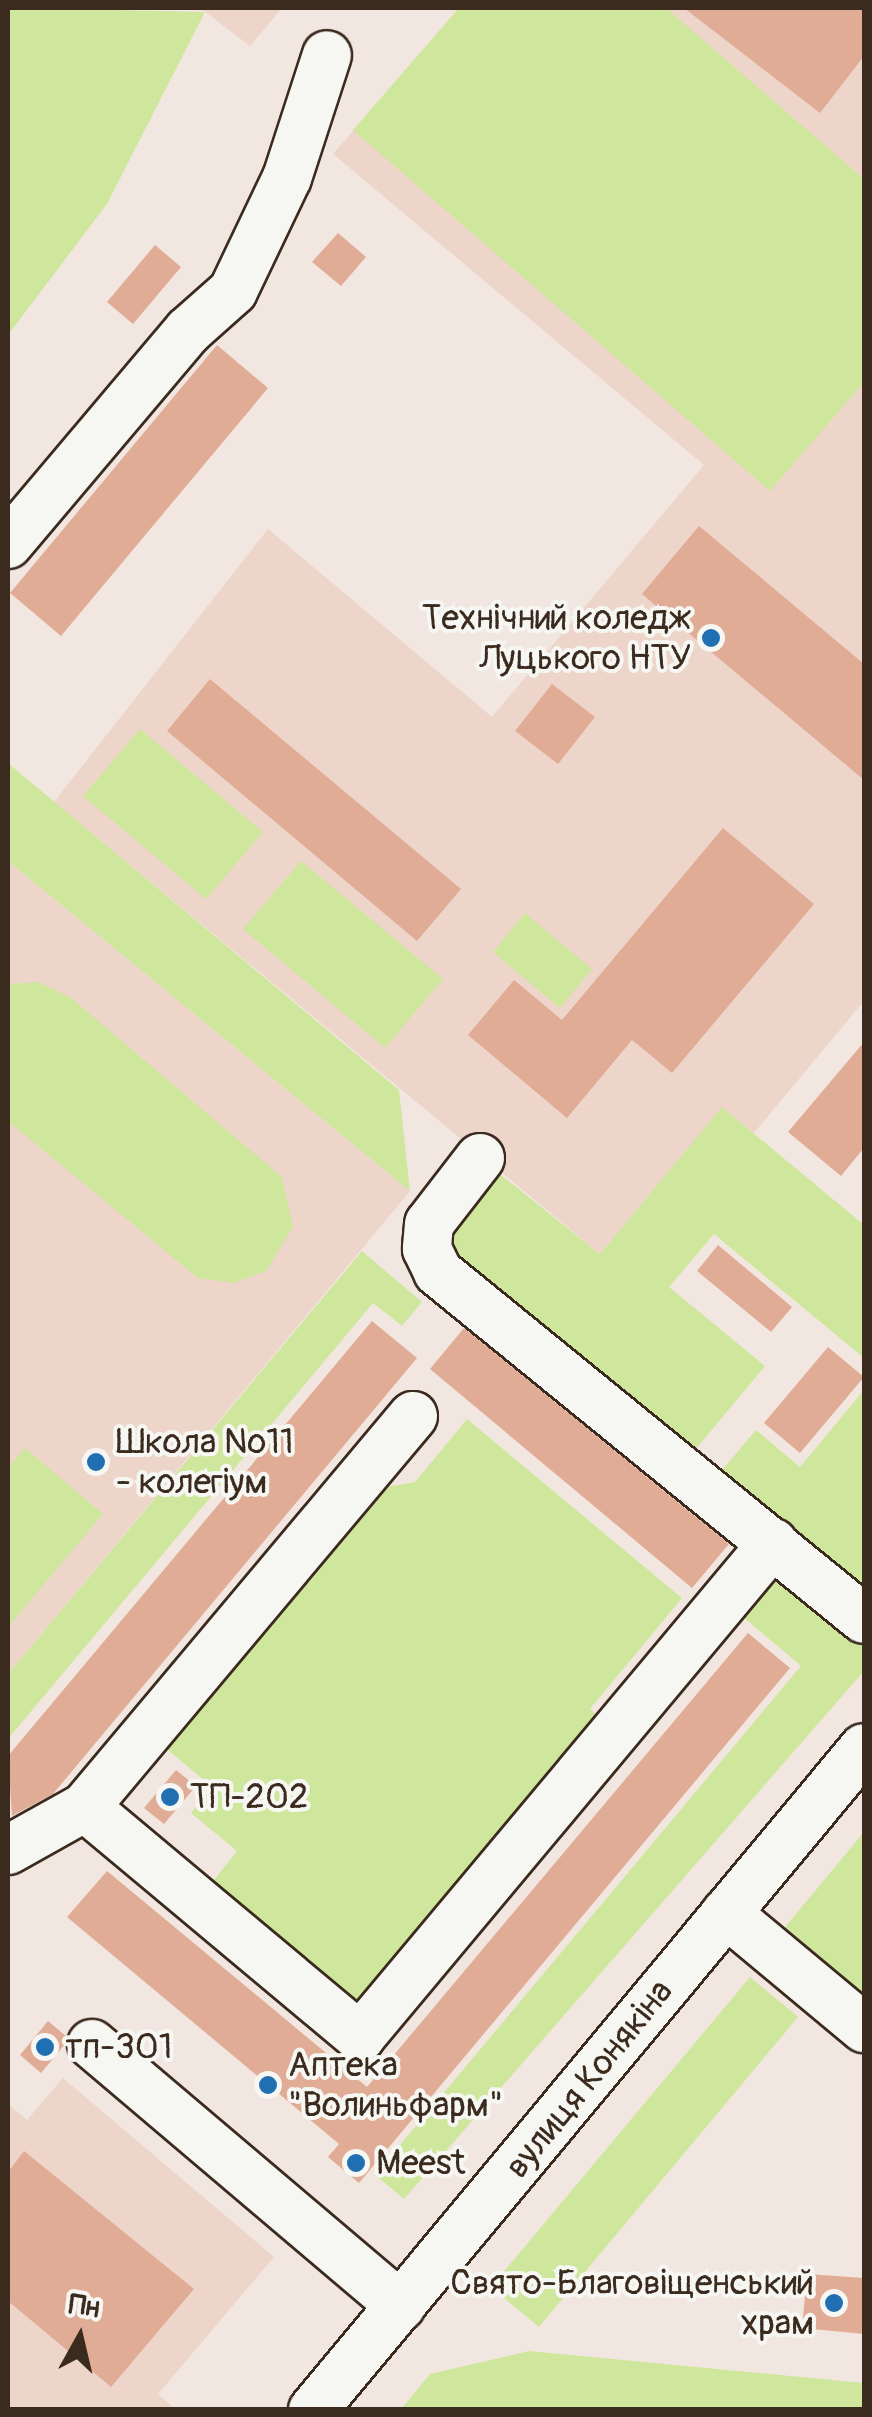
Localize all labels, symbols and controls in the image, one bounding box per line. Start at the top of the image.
place label: Технічний коледж Луцького НТУ [422,597,691,679]
marker: Технічний коледж Луцького НТУ [700,627,722,649]
place label: Школа №11 - колегіум [116,1421,294,1503]
marker: Школа №11 - колегіум [85,1451,107,1473]
place label: ТП-202 [190,1776,308,1818]
marker: ТП-202 [159,1786,181,1808]
street label: вулиця Конякіна [496,1971,682,2187]
place label: тп-301 [65,2026,172,2068]
marker: тп-301 [34,2036,56,2058]
place label: Аптека "Волиньфарм" [288,2044,503,2126]
marker: Аптека "Волиньфарм" [257,2074,279,2096]
place label: Meest [376,2142,465,2184]
marker: Meest [345,2152,367,2174]
place label: Свято-Благовіщенський храм [450,2262,814,2344]
north arrow [30,2287,130,2387]
text: Пн [67,2287,102,2326]
marker: Свято-Благовіщенський храм [823,2292,845,2314]

